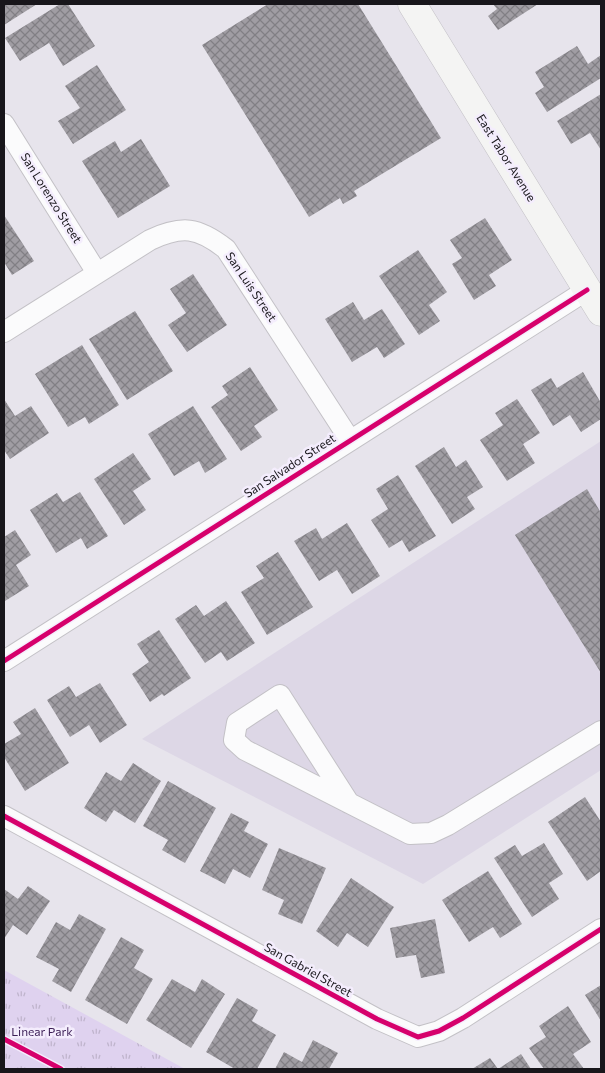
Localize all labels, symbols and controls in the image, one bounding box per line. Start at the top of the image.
street label: East Tabor Avenue [474,111,539,204]
street label: San Lorenzo Street [18,150,85,245]
street label: San Luis Street [223,249,280,324]
street label: San Salvador Street [241,430,338,500]
street label: San Gabriel Street [262,939,355,999]
park label: Linear Park [11,1024,73,1038]

